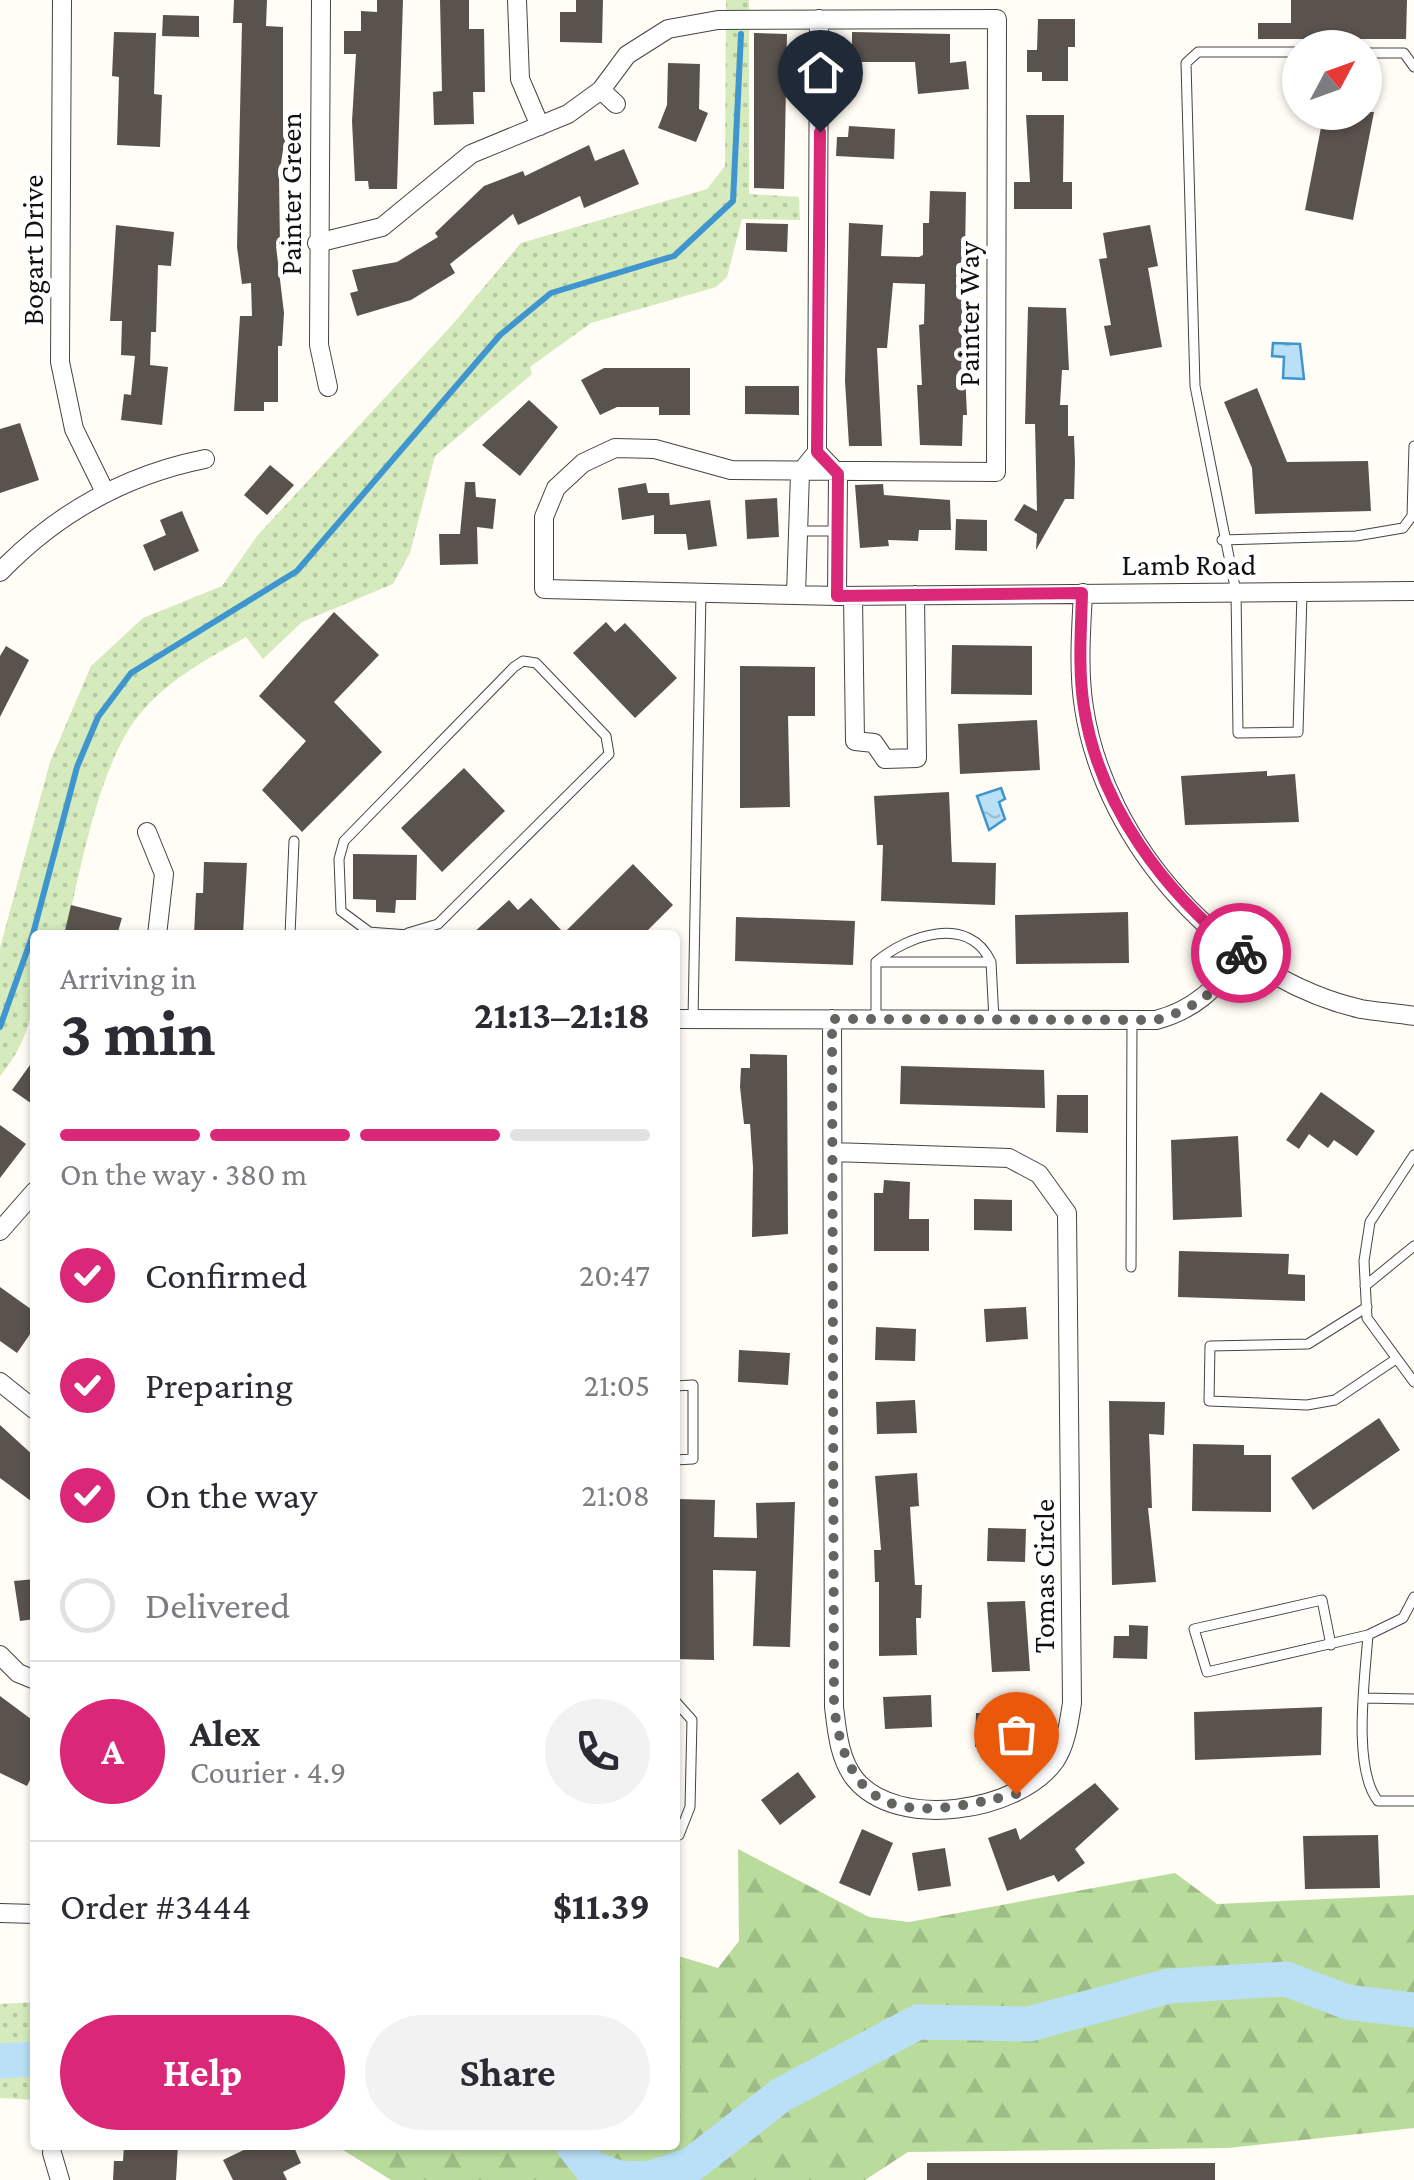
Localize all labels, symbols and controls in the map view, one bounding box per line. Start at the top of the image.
pin [778,30,863,133]
north arrow [1282,30,1382,130]
map controls [1282,30,1382,130]
icon: home [793,45,848,100]
street label: Painter Green [274,112,307,276]
street label: Bogart Drive [16,175,50,326]
street label: Painter Way [952,241,986,387]
street label: Lamb Road [1122,548,1257,581]
courier [1191,903,1291,1003]
icon: bike [1214,926,1269,981]
text: Arriving in [60,960,197,996]
text: 21:13–21:18 [474,994,650,1036]
text: 3 min [60,997,215,1069]
text: On the way · 380 m [60,1156,307,1192]
icon: check [60,1248,115,1303]
text: Confirmed [145,1254,308,1296]
text: 20:47 [579,1257,650,1293]
icon: check [60,1358,115,1413]
text: Preparing [145,1364,293,1406]
text: 21:05 [584,1367,650,1403]
icon: check [60,1468,115,1523]
text: On the way [145,1474,317,1516]
text: 21:08 [582,1477,650,1513]
street label: Tomas Circle [1027,1499,1060,1653]
text: Delivered [145,1584,290,1626]
pin [974,1692,1059,1795]
button: phone [545,1699,650,1804]
icon: bag [989,1707,1044,1762]
text: Alex [190,1712,260,1754]
text: A [101,1730,124,1772]
text: Courier · 4.9 [190,1754,346,1790]
text: Order #3444 [60,1885,251,1927]
text: $11.39 [553,1885,650,1927]
button: Help [60,2015,345,2130]
button: Share [365,2015,650,2130]

